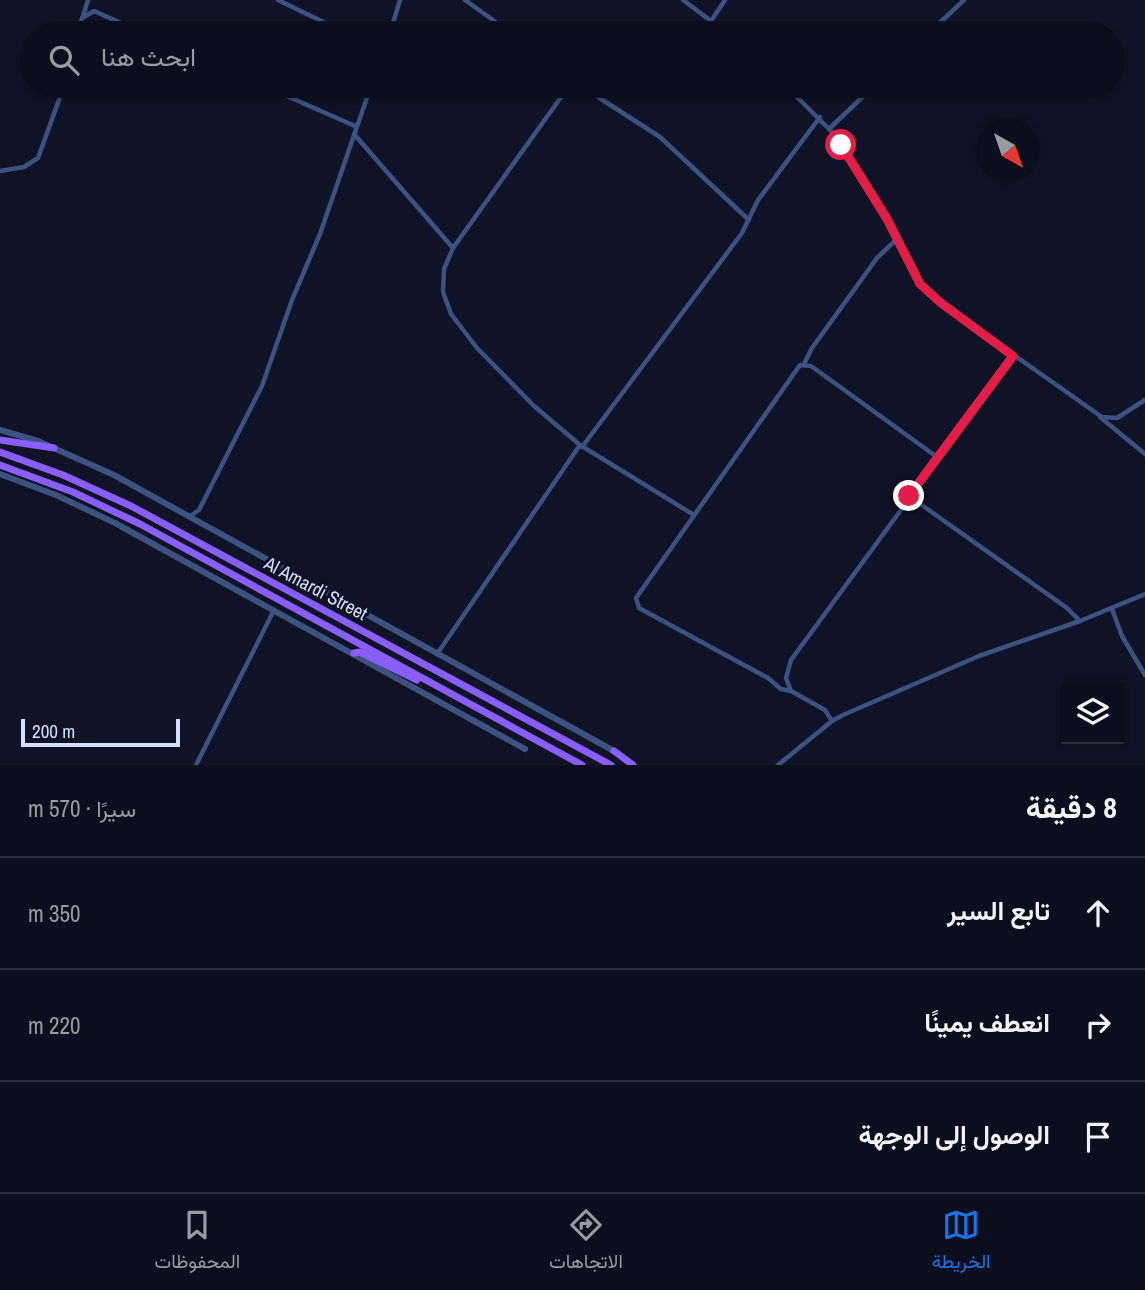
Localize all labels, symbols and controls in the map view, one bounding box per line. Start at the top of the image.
search box [21,21,1124,98]
text: ابحث هنا [101,39,196,74]
icon: search [45,41,83,79]
north arrow [977,119,1040,182]
route start [825,129,856,160]
route end [893,480,924,511]
street label: Al Amardi Street [259,549,373,626]
map controls [1061,681,1124,744]
button: layers [1061,681,1124,744]
scale bar [21,716,180,748]
text: 200 m [32,718,75,744]
text: 8 دقيقة [1026,787,1117,827]
text: سيرًا · 570 m [28,793,136,824]
text: تابع السير [947,893,1050,928]
icon: ahead [1079,894,1117,932]
text: 350 m [28,898,80,929]
text: انعطف يمينًا [924,1005,1050,1040]
icon: right [1079,1006,1117,1044]
text: 220 m [28,1010,80,1041]
text: الوصول إلى الوجهة [858,1117,1050,1152]
icon: arrive [1079,1118,1117,1156]
tab: المحفوظات [155,1206,240,1278]
tab: الاتجاهات [549,1206,623,1278]
tab: الخريطة [932,1206,991,1278]

